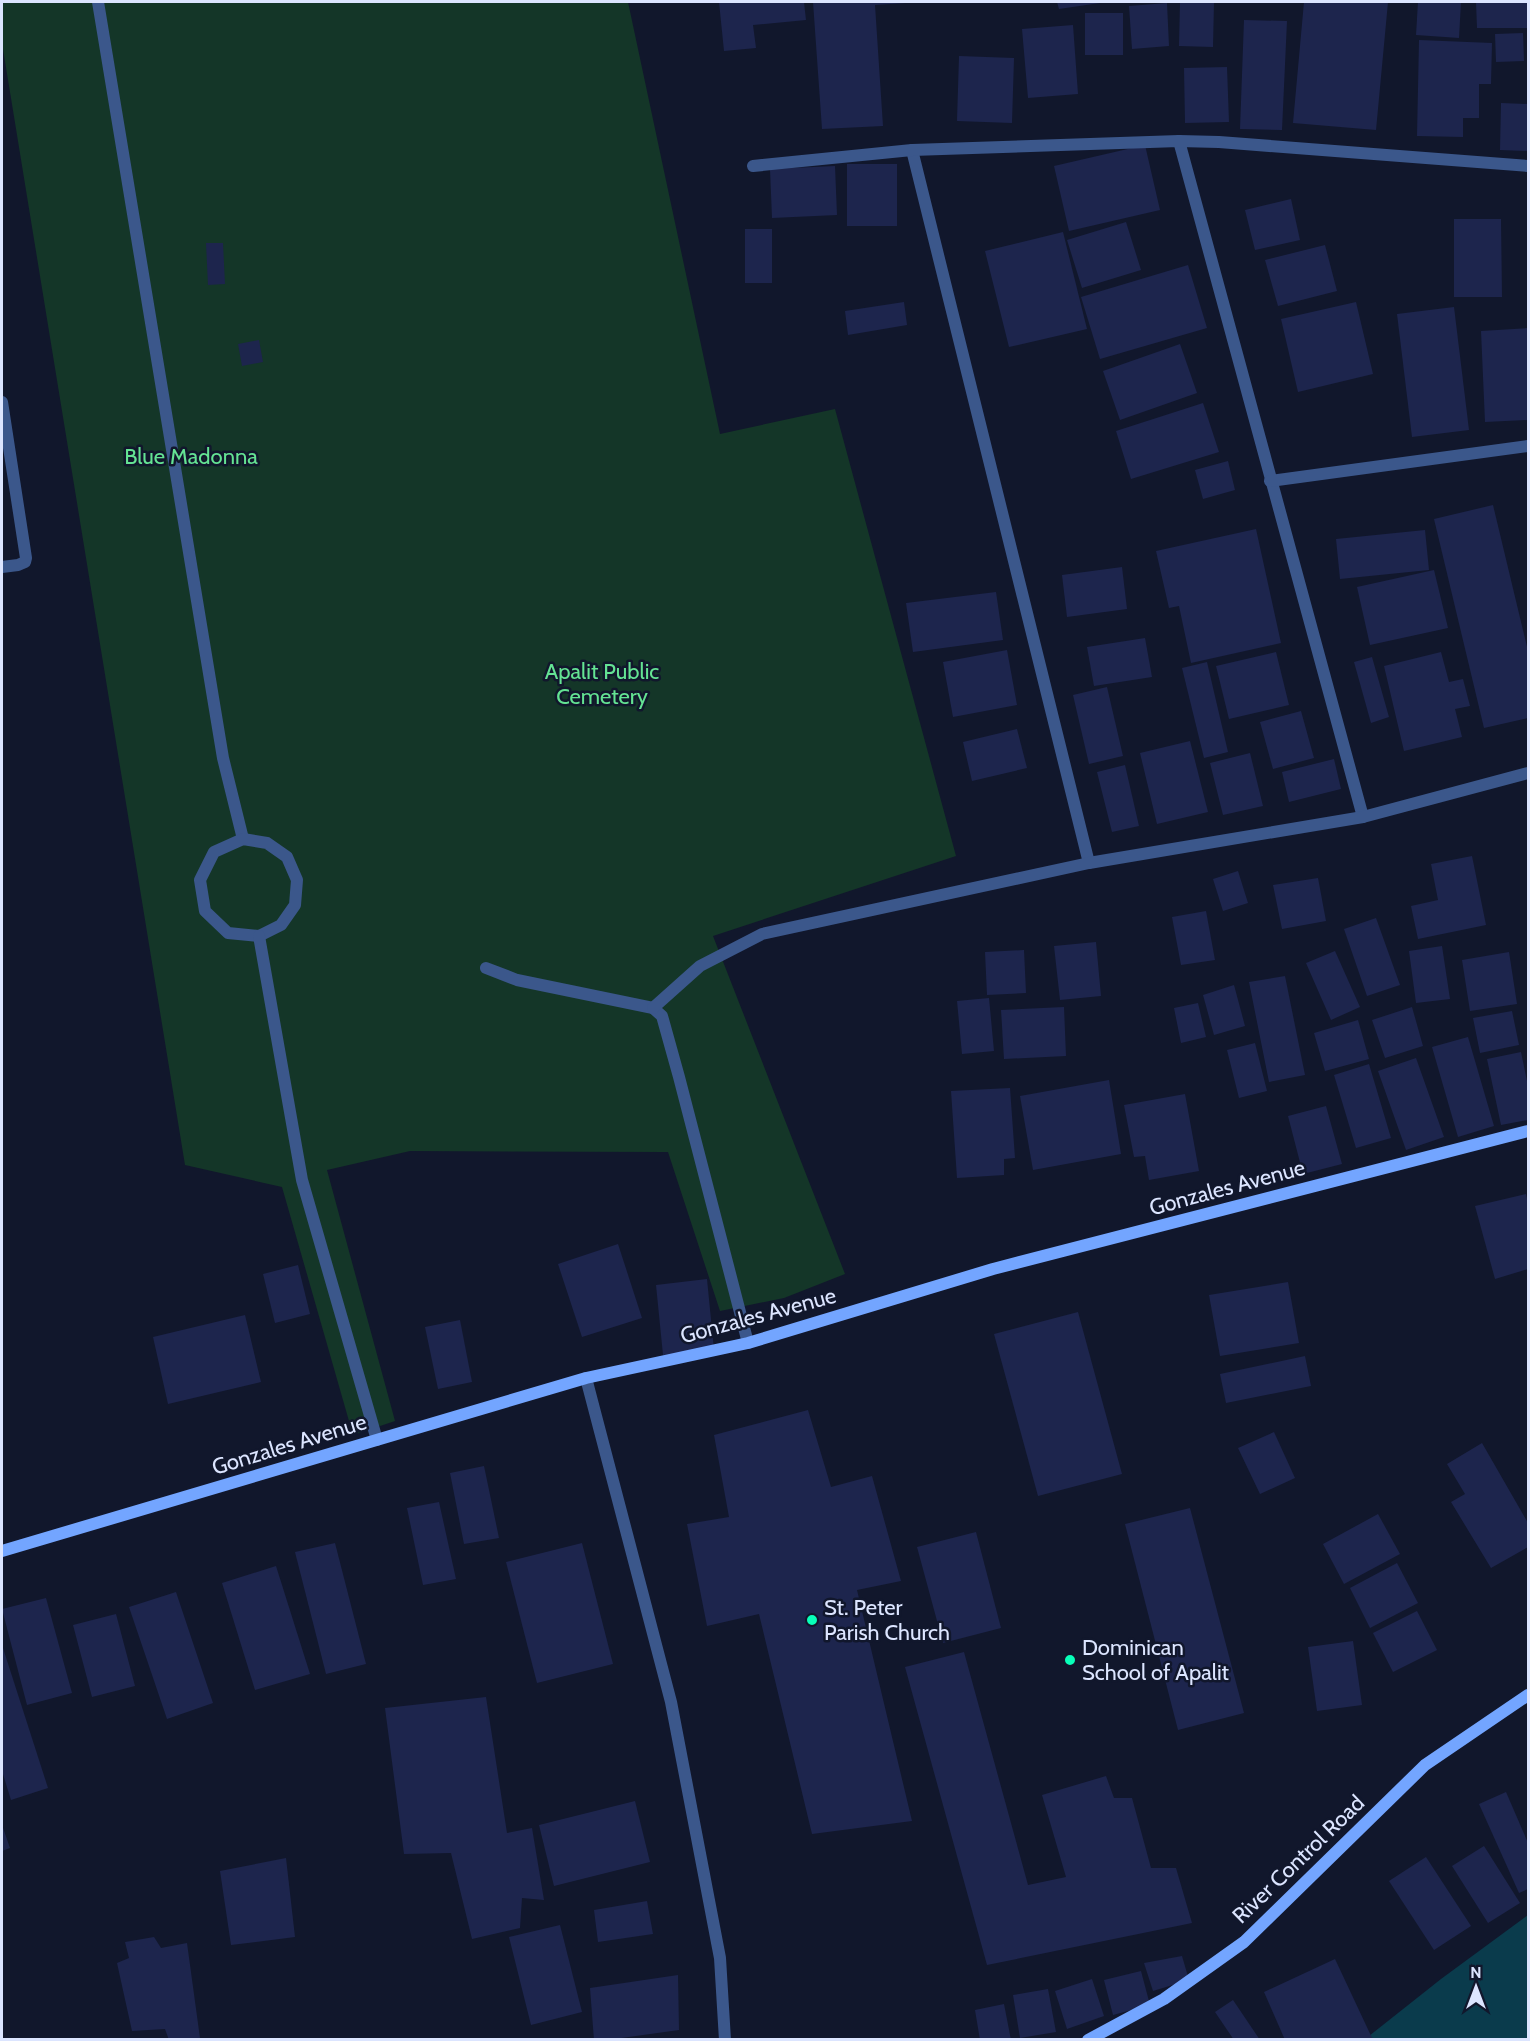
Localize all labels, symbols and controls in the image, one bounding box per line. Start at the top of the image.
park label: Blue Madonna [124,443,258,470]
park label: Apalit Public Cemetery [545,658,659,710]
street label: Gonzales Avenue [1146,1154,1308,1221]
street label: Gonzales Avenue [677,1282,839,1349]
street label: Gonzales Avenue [209,1408,370,1481]
place label: St. Peter Parish Church [824,1594,950,1646]
marker: St. Peter Parish Church [805,1613,819,1627]
place label: Dominican School of Apalit [1082,1634,1230,1686]
marker: Dominican School of Apalit [1063,1653,1077,1667]
street label: River Control Road [1227,1790,1370,1929]
north arrow [1446,1957,1506,2017]
text: N [1470,1963,1482,1982]

